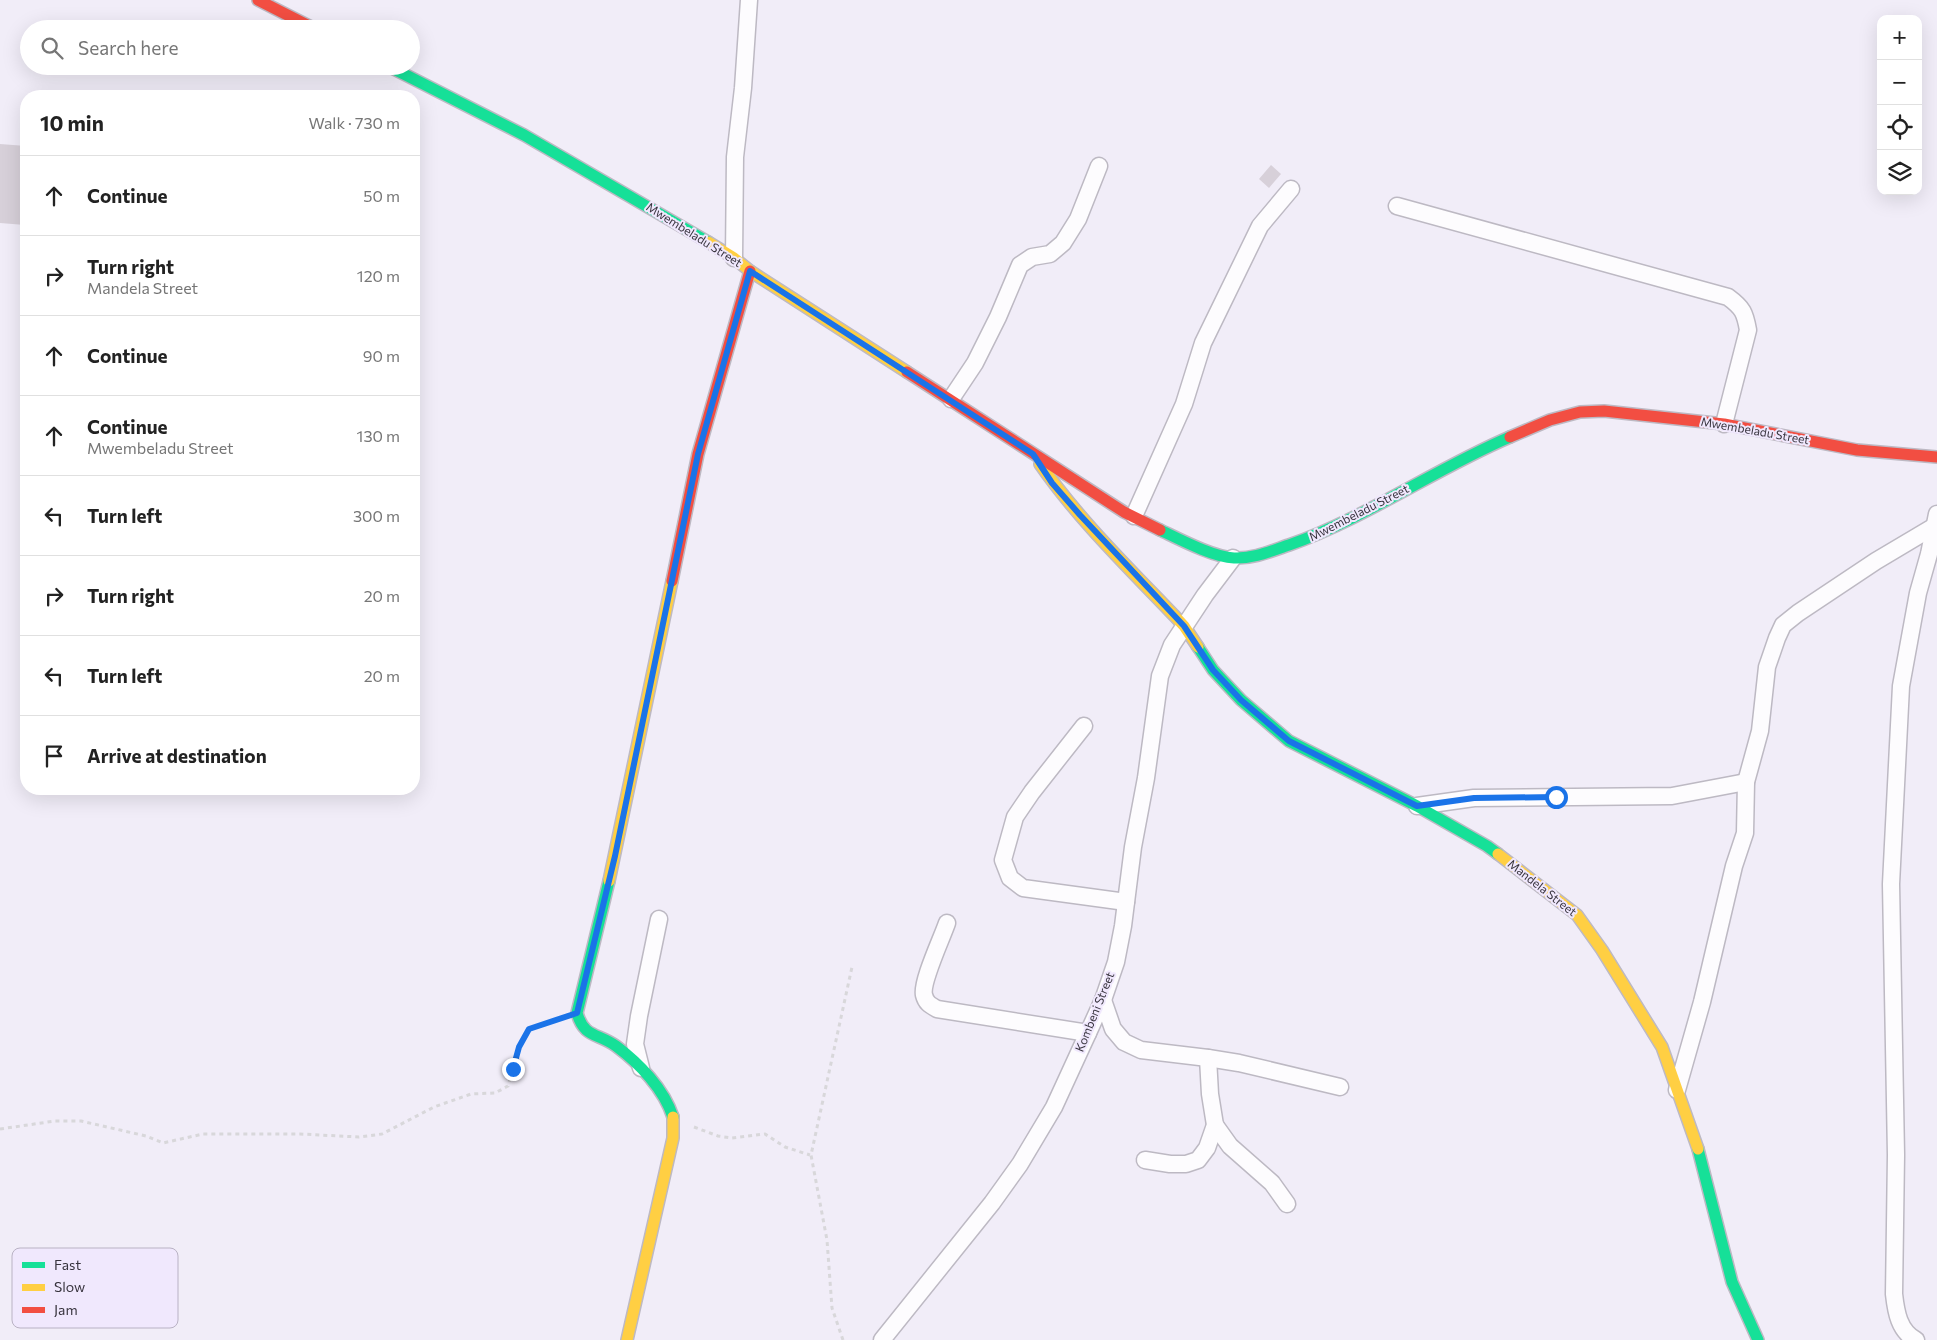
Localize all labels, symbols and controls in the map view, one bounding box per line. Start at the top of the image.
map controls [1877,15,1922,195]
button: + [1877,15,1922,60]
search box [20,20,420,75]
icon: search [38,34,66,62]
text: Search here [78,36,178,59]
button: − [1877,60,1922,105]
button: locate [1877,105,1922,150]
text: 10 min [40,110,104,135]
text: Walk · 730 m [308,113,400,132]
button: layers [1877,150,1922,195]
icon: ahead [40,182,68,210]
text: Continue [87,184,167,207]
text: 50 m [363,186,400,205]
street label: Mwembeladu Street [644,199,745,269]
text: Turn right [87,255,174,278]
icon: right [40,262,68,290]
text: 120 m [357,266,400,285]
text: Mandela Street [87,278,198,297]
icon: ahead [40,342,68,370]
text: Continue [87,344,167,367]
text: 90 m [363,346,400,365]
street label: Mwembeladu Street [1700,414,1811,446]
text: Continue [87,415,167,438]
icon: ahead [40,422,68,450]
text: 130 m [357,426,400,445]
text: Mwembeladu Street [87,438,234,457]
street label: Mwembeladu Street [1306,481,1411,543]
icon: left [40,502,68,530]
text: Turn left [87,504,162,527]
text: 300 m [353,506,400,525]
icon: right [40,582,68,610]
text: Turn right [87,584,174,607]
text: 20 m [364,586,400,605]
icon: left [40,662,68,690]
text: Turn left [87,664,162,687]
text: 20 m [364,666,400,685]
icon: arrive [40,742,68,770]
text: Arrive at destination [87,744,267,767]
route start [1545,786,1568,809]
street label: Mandela Street [1505,856,1580,918]
street label: Kombeni Street [1072,970,1116,1054]
route end [502,1058,525,1081]
legend [12,1248,178,1328]
text: Fast [54,1256,81,1273]
text: Slow [54,1278,85,1295]
text: Jam [54,1301,78,1318]

